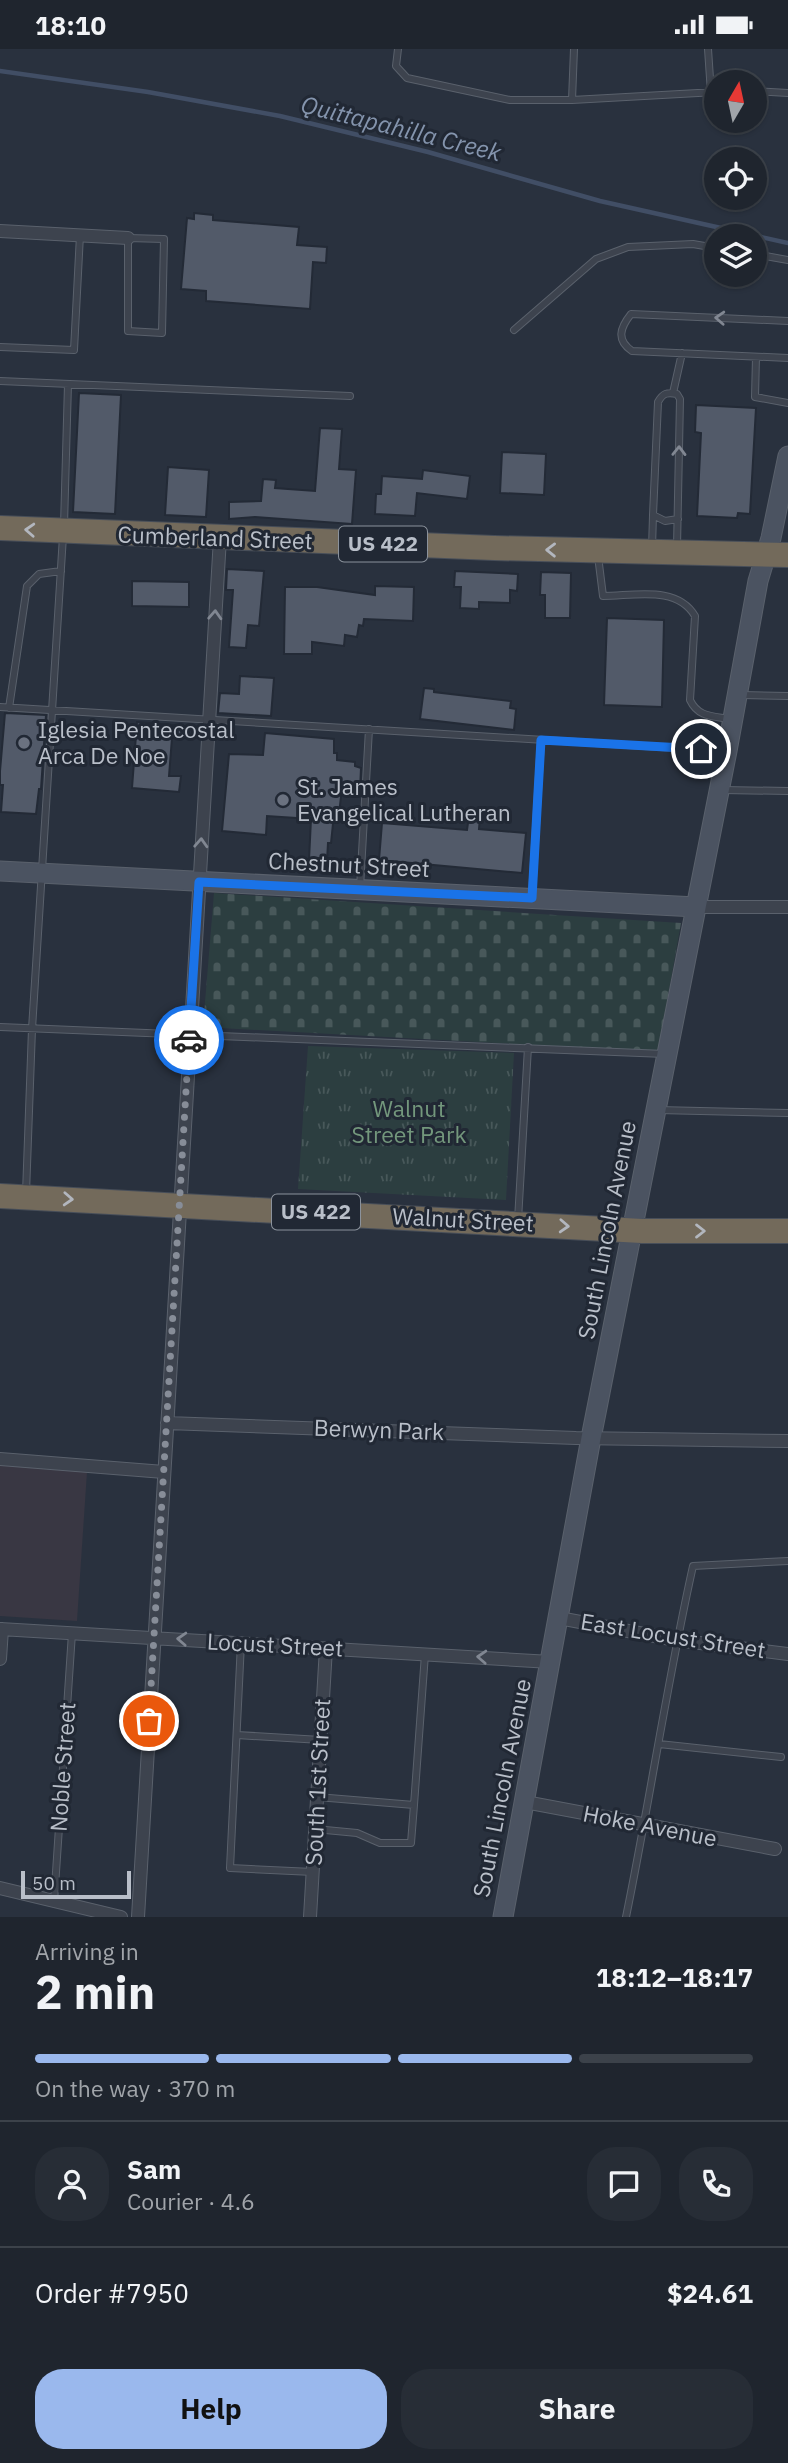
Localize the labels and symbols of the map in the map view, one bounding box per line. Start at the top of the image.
north arrow [704,70,766,133]
water label: Quittapahilla Creek [298,88,505,168]
one-way arrow [714,311,725,326]
one-way arrow [672,445,687,456]
street label: Cumberland Street [117,519,313,555]
one-way arrow [24,522,35,537]
road number: US 422 [339,526,427,561]
one-way arrow [545,542,556,557]
one-way arrow [207,610,222,621]
place label: Iglesia Pentecostal Arca De Noe [38,714,235,770]
pin [671,719,731,779]
marker: Iglesia Pentecostal Arca De Noe [16,735,32,751]
place label: St. James Evangelical Lutheran [297,771,511,827]
marker: St. James Evangelical Lutheran [275,792,291,808]
one-way arrow [193,837,208,848]
street label: Chestnut Street [267,845,431,883]
courier [154,1005,224,1075]
park label: Walnut Street Park [351,1093,467,1149]
street label: South Lincoln Avenue [570,1118,642,1342]
one-way arrow [63,1192,74,1207]
road number: US 422 [272,1195,360,1229]
street label: Walnut Street [392,1200,535,1238]
one-way arrow [559,1218,570,1233]
one-way arrow [696,1223,706,1239]
street label: Berwyn Park [313,1412,445,1446]
street label: East Locust Street [579,1606,768,1664]
street label: Locust Street [206,1625,344,1663]
one-way arrow [176,1632,187,1647]
one-way arrow [477,1650,488,1665]
street label: South Lincoln Avenue [465,1676,537,1900]
pin [119,1691,179,1751]
street label: South 1st Street [298,1698,336,1866]
street label: Noble Street [43,1701,81,1833]
street label: Hoke Avenue [581,1797,720,1853]
scale bar [21,1868,131,1900]

